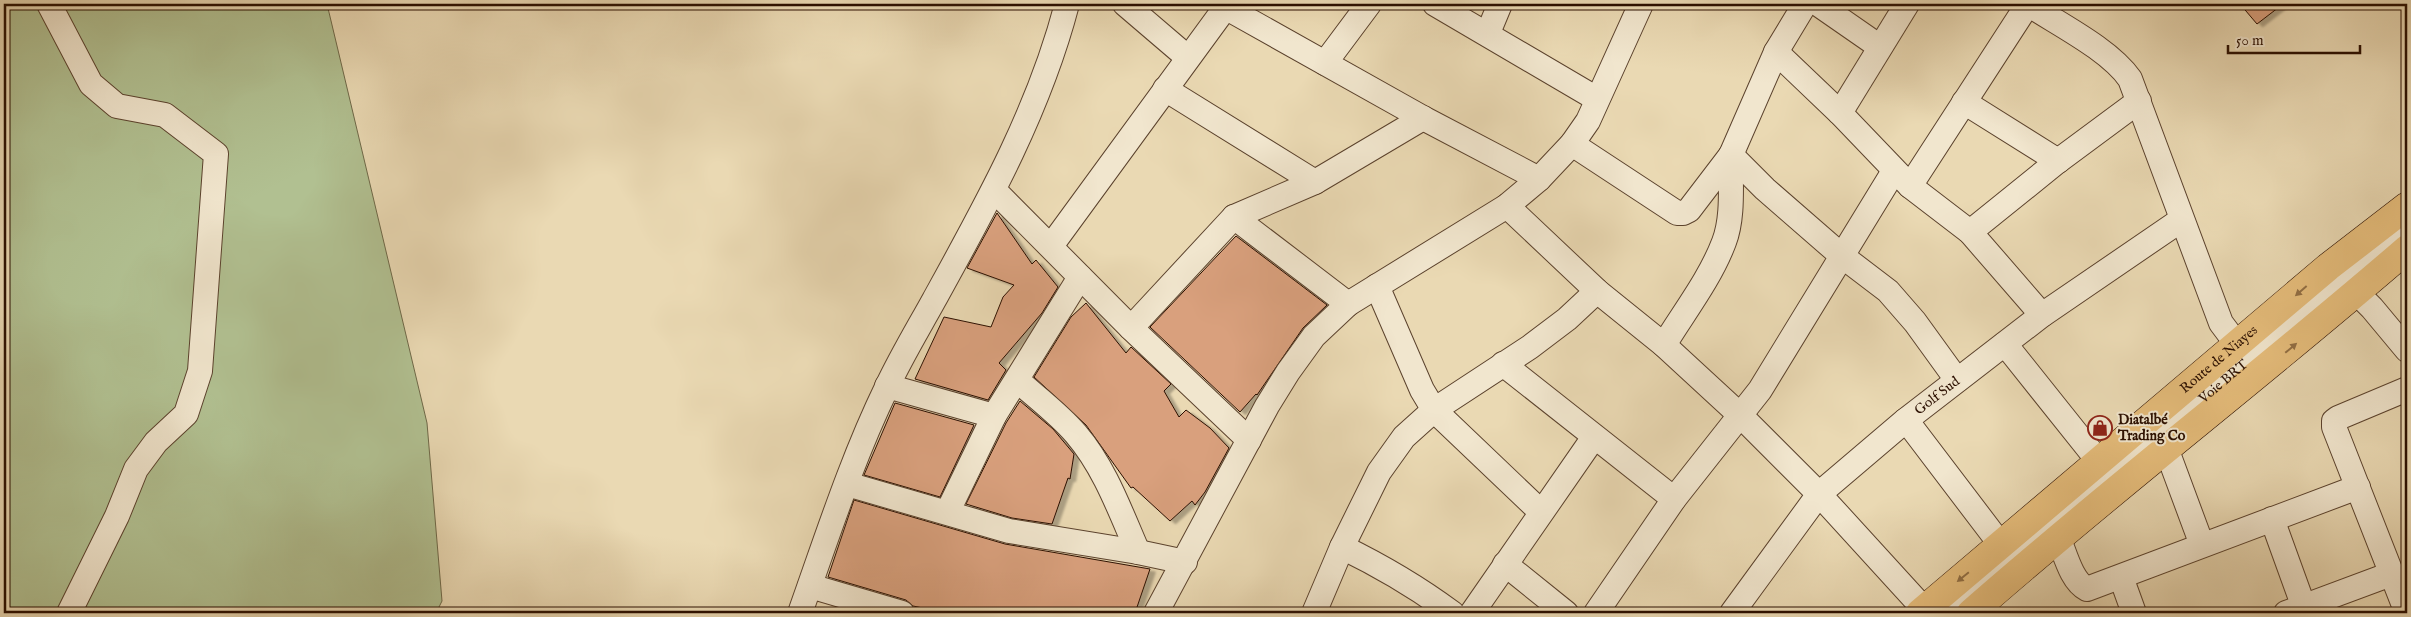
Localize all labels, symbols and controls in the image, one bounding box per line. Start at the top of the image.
scale bar [2228,22,2361,54]
text: 50 m [2236,31,2264,50]
one-way arrow [2294,285,2307,296]
street label: Route de Niayes [2176,321,2262,397]
one-way arrow [2285,342,2298,353]
street label: Voie BRT [2194,355,2252,408]
street label: Golf Sud [1911,372,1964,419]
place label: Diatalbé Trading Co [2117,411,2186,445]
shop icon: Diatalbé Trading Co [2087,415,2113,441]
one-way arrow [1957,571,1970,582]

